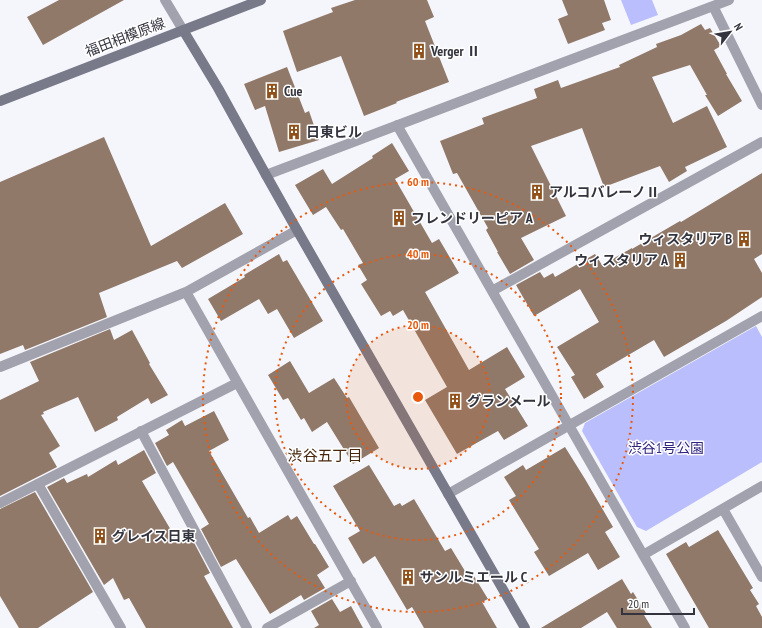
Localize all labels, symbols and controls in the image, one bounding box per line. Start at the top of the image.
north arrow [710,12,750,52]
street label: 福田相模原線 [83,14,167,60]
text: N [731,21,746,33]
building icon: Verger Ⅱ [410,42,428,60]
place label: Verger Ⅱ [430,42,480,60]
building icon: Cue [263,82,281,100]
place label: Cue [284,82,303,100]
building icon: 日東ビル [285,123,303,141]
place label: 日東ビル [306,123,362,141]
text: 60 m [407,174,429,189]
building icon: アルコバレーノⅡ [528,183,546,201]
place label: アルコバレーノⅡ [549,183,660,201]
building icon: フレンドリーピア A [390,209,408,227]
place label: フレンドリーピア A [411,209,534,227]
place label: ウィスタリア B [638,230,732,248]
building icon: ウィスタリア B [735,230,753,248]
text: 40 m [407,246,429,261]
place label: ウィスタリア A [574,251,669,269]
building icon: ウィスタリア A [671,251,689,269]
text: 20 m [407,317,429,332]
centre of rings [411,390,425,404]
building icon: グランメール [446,392,464,410]
place label: グランメール [467,392,551,410]
park label: 渋谷1号公園 [628,439,704,457]
district label: 渋谷五丁目 [287,446,363,465]
building icon: グレイス日東 [91,527,109,545]
place label: グレイス日東 [112,527,196,545]
building icon: サンルミエール C [399,568,417,586]
place label: サンルミエール C [420,568,528,586]
scale bar [622,590,694,616]
text: 20 m [628,596,649,611]

